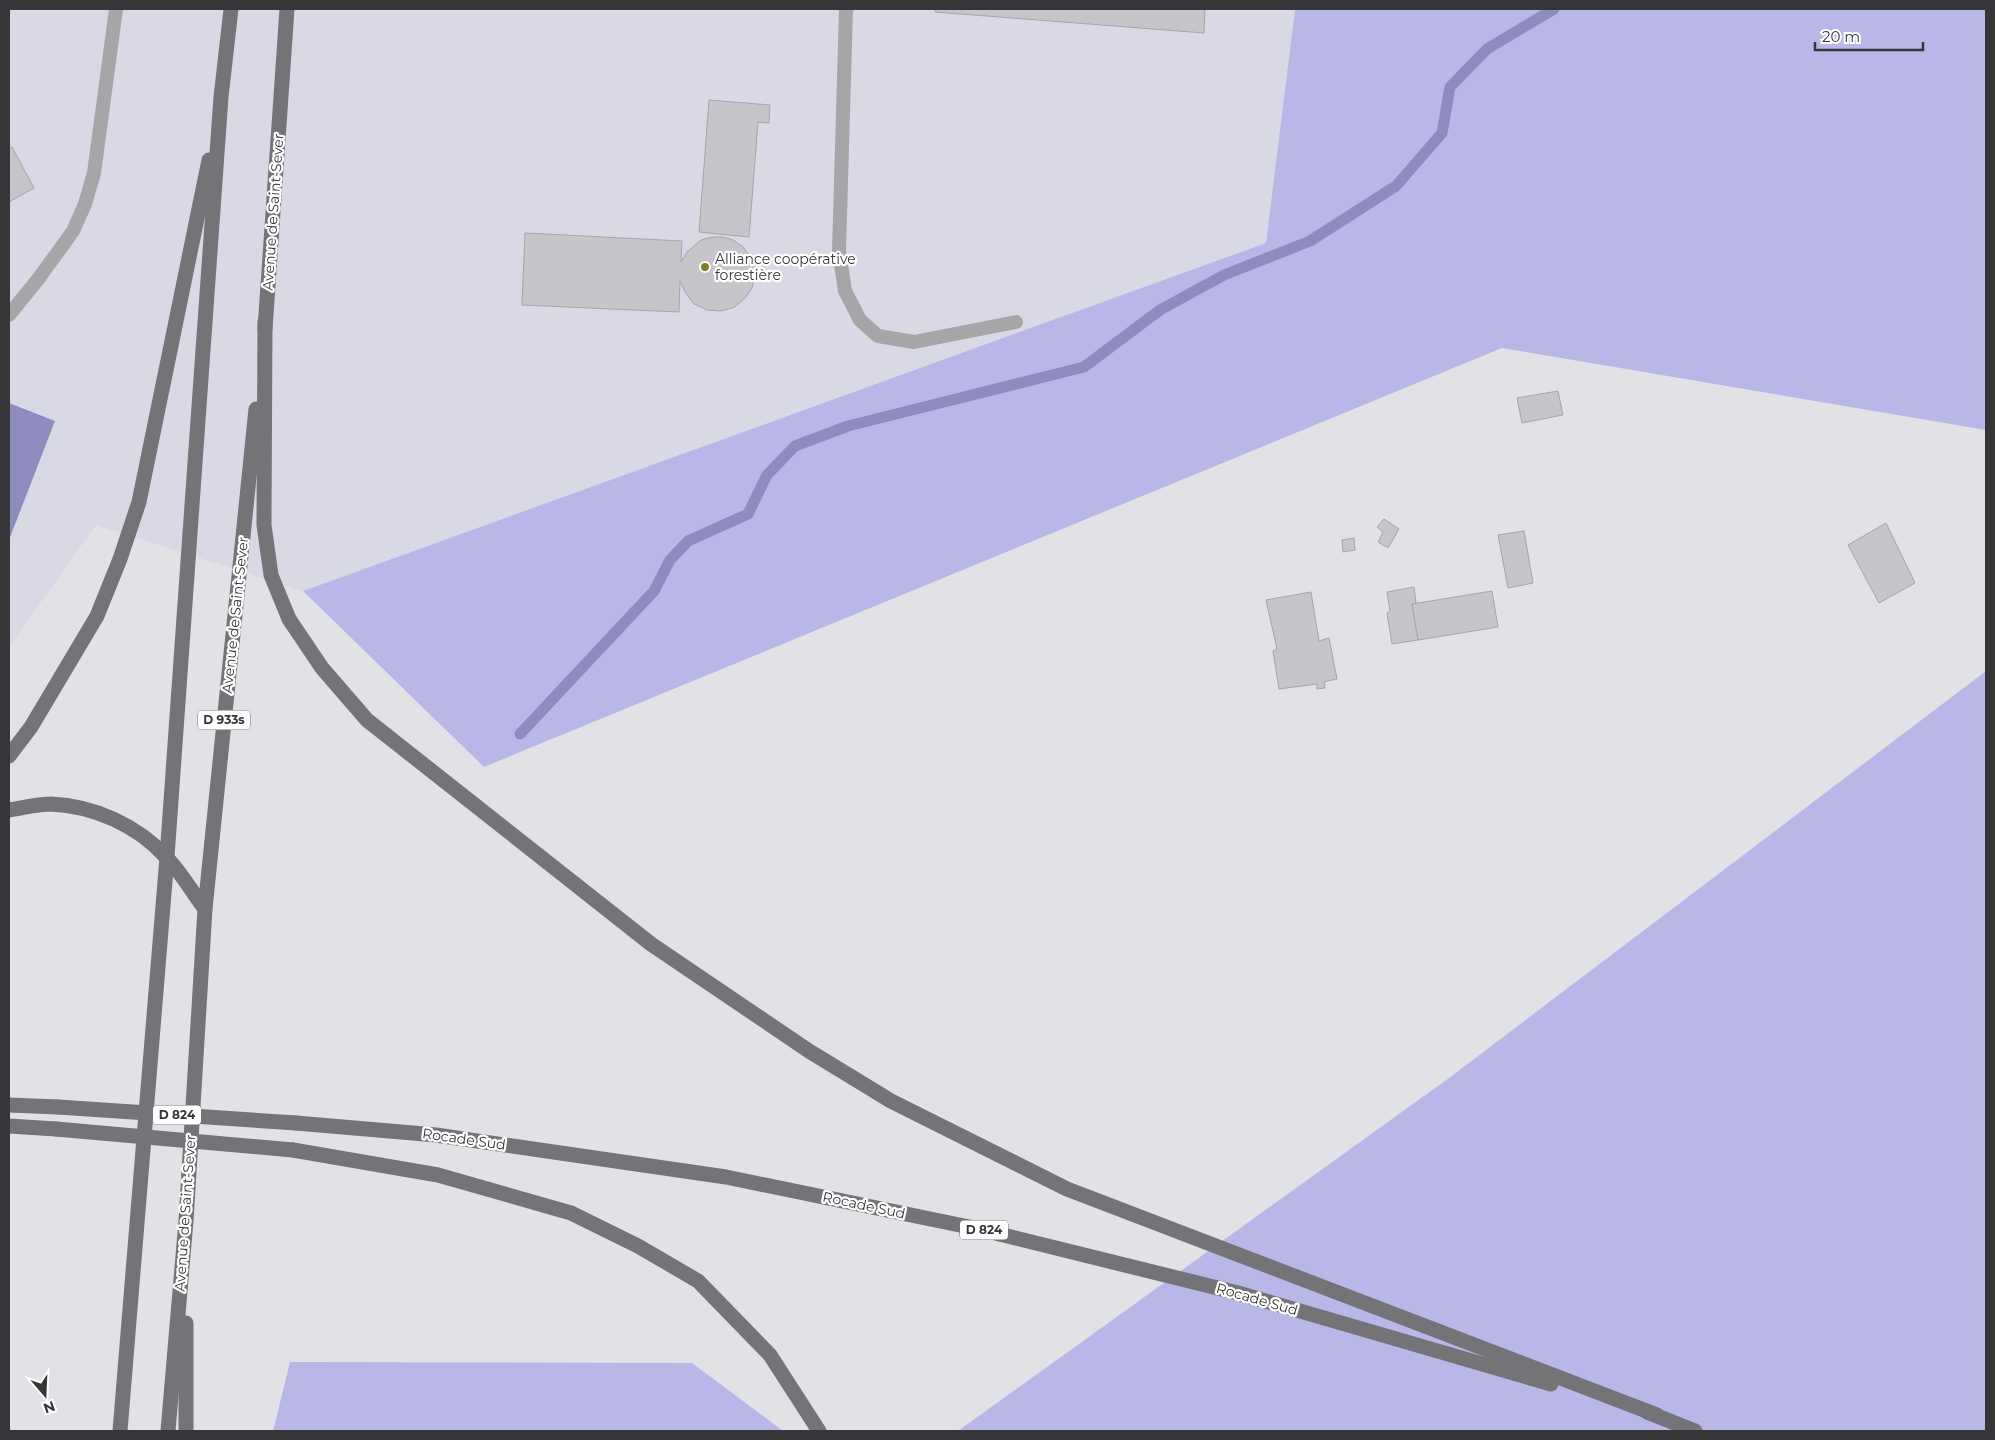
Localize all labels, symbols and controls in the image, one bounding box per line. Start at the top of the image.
scale bar [1815,20,1922,52]
text: 20 m [1822,27,1860,46]
street label: Avenue de Saint-Sever [259,133,287,291]
place label: Alliance coopérative forestière [715,250,856,284]
marker: Alliance coopérative forestière [699,261,711,273]
street label: Avenue de Saint-Sever [218,535,252,694]
road number: D 933s [198,710,250,730]
road number: D 824 [153,1106,201,1124]
street label: Rocade Sud [421,1124,507,1154]
street label: Avenue de Saint-Sever [171,1134,199,1292]
street label: Rocade Sud [821,1187,907,1223]
road number: D 824 [960,1220,1008,1240]
street label: Rocade Sud [1214,1279,1300,1319]
north arrow [20,1370,70,1420]
text: N [41,1397,58,1418]

